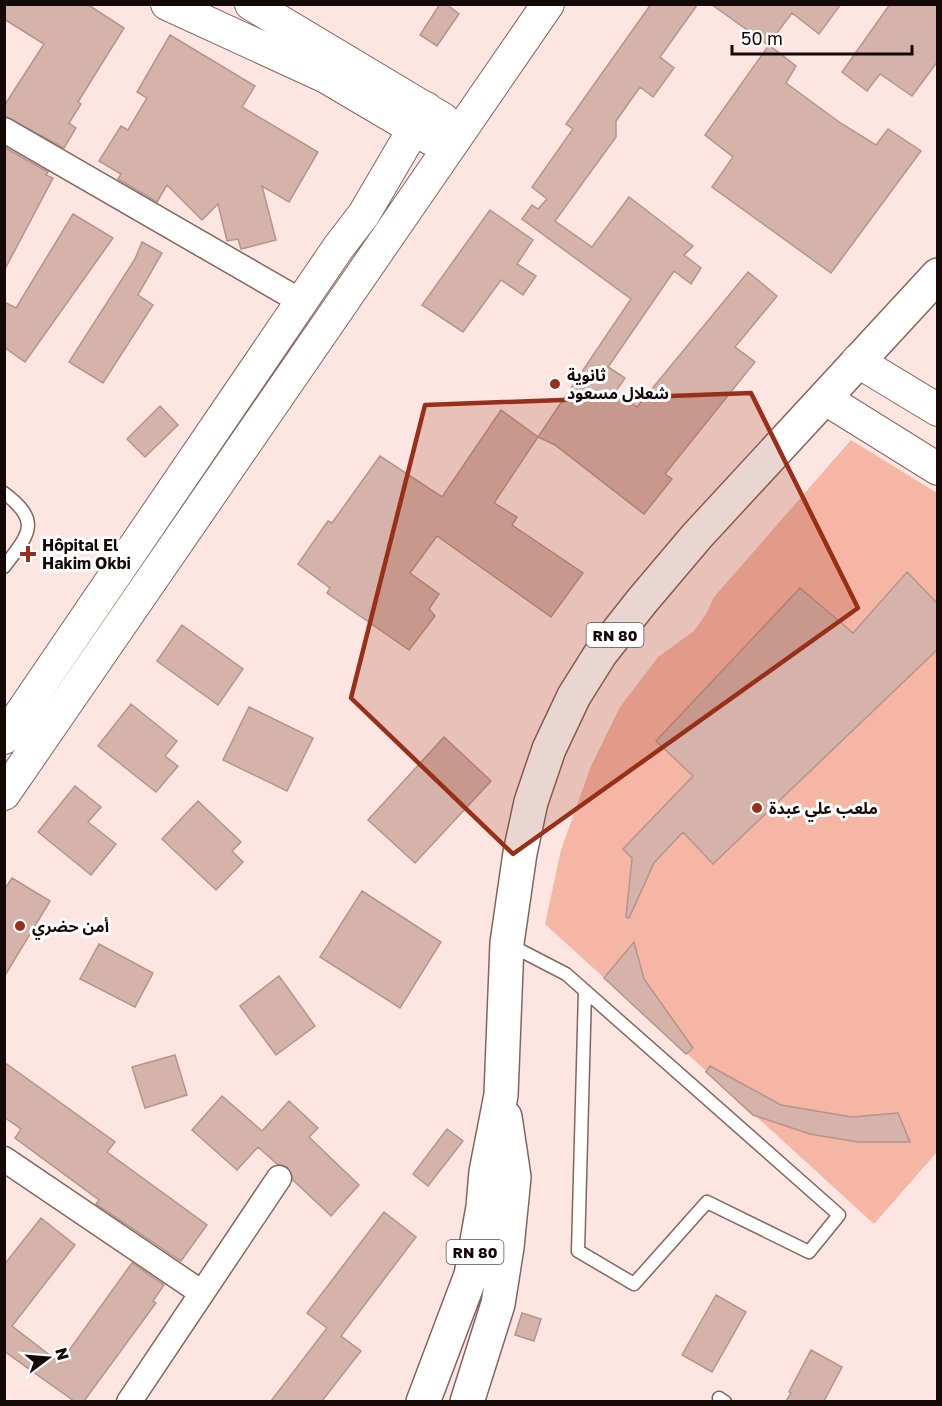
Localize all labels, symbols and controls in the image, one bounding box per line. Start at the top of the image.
scale bar [732,18,912,56]
text: 50 m [741,27,783,49]
place label: ثانوية شعلال مسعود [567,365,669,403]
marker: ثانوية شعلال مسعود [548,377,562,391]
place label: Hôpital El Hakim Okbi [42,535,131,573]
marker: Hôpital El Hakim Okbi [19,545,37,563]
road number: RN 80 [586,623,644,647]
place label: ملعب علي عبدة [769,798,878,822]
marker: ملعب علي عبدة [750,801,764,815]
place label: أمن حضري [32,916,109,940]
marker: أمن حضري [13,919,27,933]
road number: RN 80 [446,1240,504,1264]
north arrow [18,1328,78,1388]
text: N [51,1345,74,1362]

